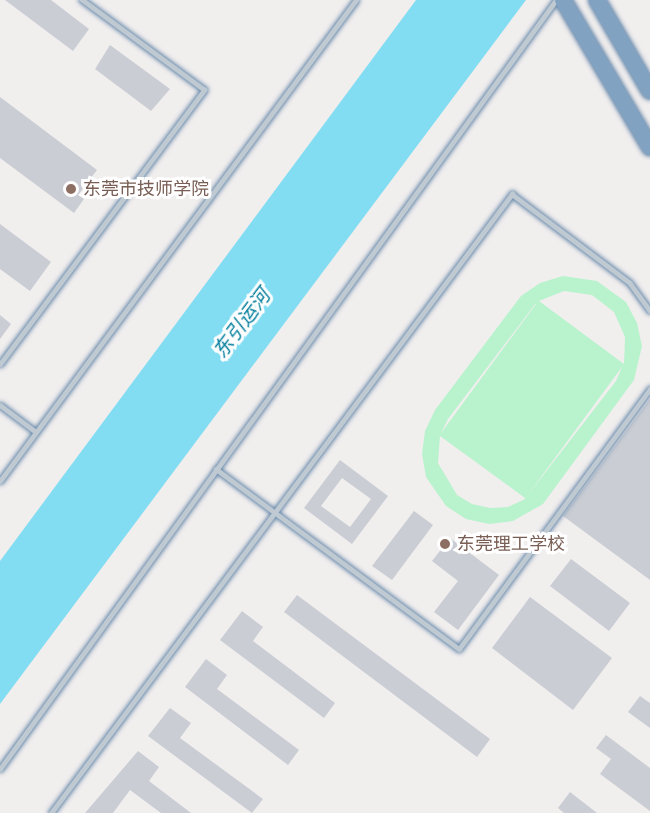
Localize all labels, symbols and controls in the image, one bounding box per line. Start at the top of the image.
place label: 东莞市技师学院 [83,178,209,200]
marker: 东莞市技师学院 [64,182,78,196]
water label: 东引运河 [207,284,275,362]
place label: 东莞理工学校 [457,533,565,555]
marker: 东莞理工学校 [438,537,452,551]

